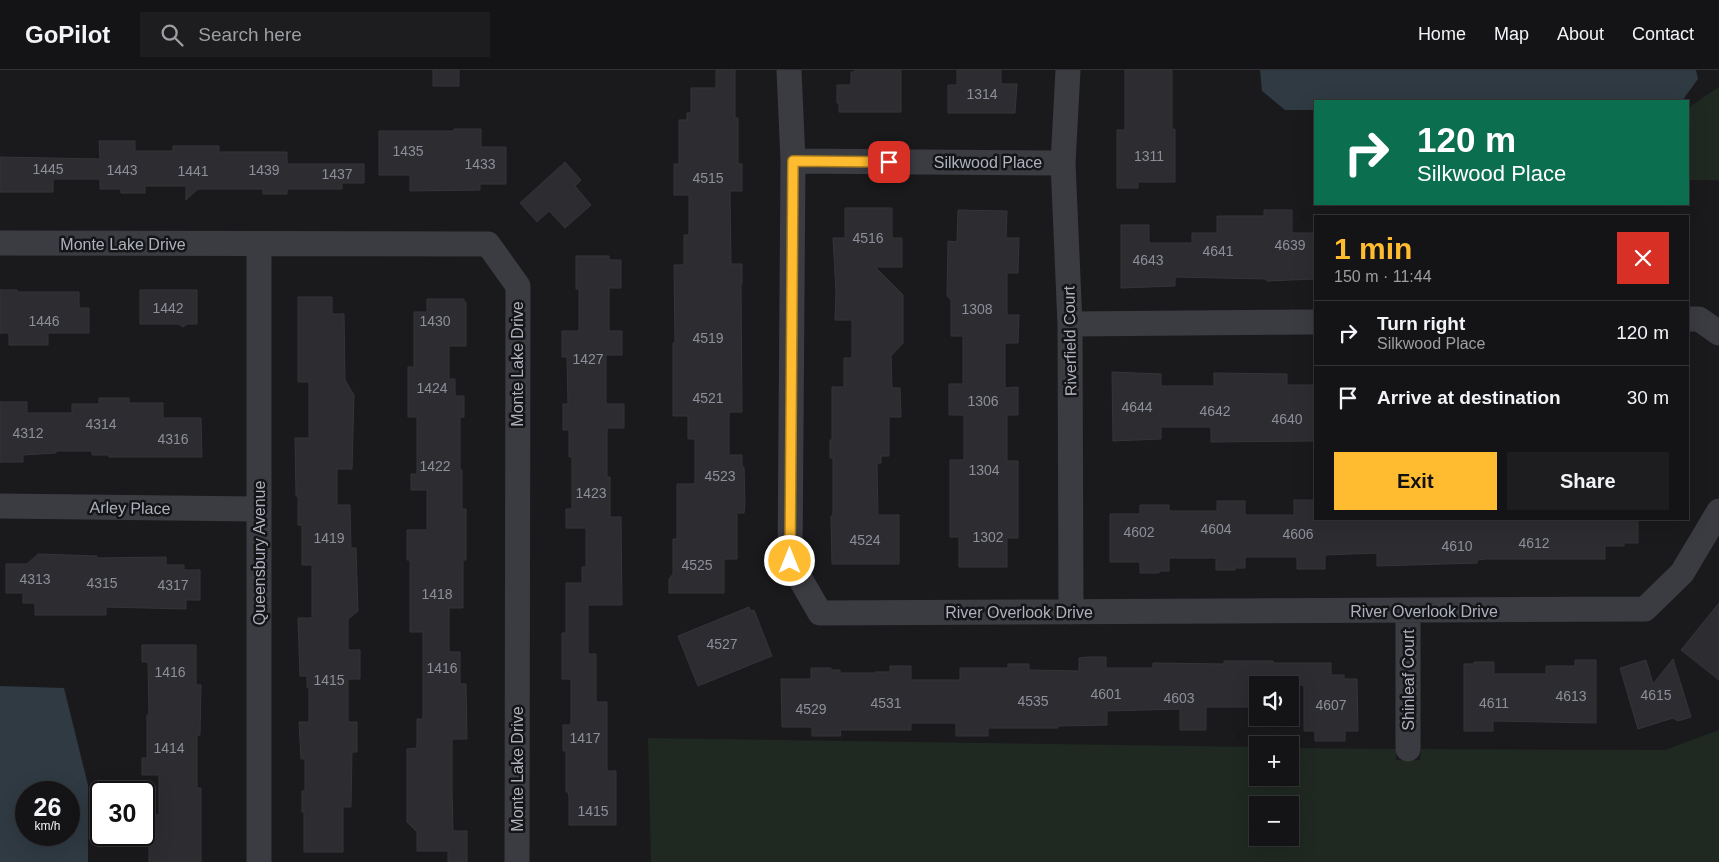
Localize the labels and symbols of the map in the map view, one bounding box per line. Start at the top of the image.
house number: 1314 [966,86,998,102]
pin [868,141,910,183]
house number: 1435 [392,143,424,159]
house number: 1311 [1134,148,1164,164]
street label: Silkwood Place [934,154,1042,171]
house number: 1433 [464,156,496,172]
house number: 1445 [32,161,64,177]
house number: 1443 [106,162,138,178]
house number: 1439 [248,162,280,178]
house number: 1441 [177,163,209,179]
house number: 1437 [321,166,353,182]
house number: 4515 [692,170,724,186]
house number: 4516 [852,230,884,246]
street label: Monte Lake Drive [60,236,186,253]
house number: 4639 [1274,237,1306,253]
house number: 4641 [1202,243,1234,259]
house number: 4643 [1132,252,1164,268]
street label: Riverfield Court [1061,285,1079,396]
house number: 1442 [152,300,184,316]
street label: Monte Lake Drive [509,301,526,427]
house number: 1308 [961,301,993,317]
house number: 1446 [28,313,60,329]
house number: 1430 [419,313,451,329]
house number: 4519 [692,330,724,346]
house number: 1427 [572,351,604,367]
house number: 1424 [416,380,448,396]
house number: 4521 [692,390,724,406]
house number: 1306 [967,393,999,409]
house number: 4644 [1121,399,1153,415]
house number: 4642 [1199,403,1231,419]
house number: 4640 [1271,411,1303,427]
house number: 4314 [85,416,117,432]
house number: 4312 [12,425,44,441]
house number: 4316 [157,431,189,447]
house number: 1422 [419,458,451,474]
house number: 1304 [968,462,1000,478]
house number: 4523 [704,468,736,484]
street label: Queensbury Avenue [251,481,268,625]
house number: 1423 [575,485,607,501]
street label: Arley Place [89,499,171,517]
house number: 4604 [1200,521,1232,537]
house number: 4602 [1123,524,1155,540]
house number: 4606 [1282,526,1314,542]
house number: 1302 [972,529,1004,545]
house number: 1419 [313,530,345,546]
house number: 4524 [849,532,881,548]
position arrow [763,534,815,586]
house number: 4612 [1518,535,1550,551]
house number: 4610 [1441,538,1473,554]
house number: 4525 [681,557,713,573]
house number: 4313 [19,571,51,587]
house number: 4315 [86,575,118,591]
house number: 4317 [157,577,189,593]
house number: 1418 [421,586,453,602]
street label: River Overlook Drive [1350,603,1498,620]
street label: River Overlook Drive [945,604,1093,621]
street label: Shinleaf Court [1400,629,1417,731]
house number: 4527 [706,636,738,652]
house number: 1416 [426,660,458,676]
house number: 1416 [154,664,186,680]
house number: 1415 [313,672,345,688]
house number: 4601 [1090,686,1122,702]
house number: 4615 [1640,687,1672,703]
house number: 4613 [1555,688,1587,704]
house number: 4603 [1163,690,1195,706]
house number: 4535 [1017,693,1049,709]
house number: 4531 [870,695,902,711]
house number: 4611 [1479,695,1509,711]
house number: 4607 [1315,697,1347,713]
house number: 4529 [795,701,827,717]
street label: Monte Lake Drive [509,706,526,832]
house number: 1417 [569,730,601,746]
house number: 1414 [153,740,185,756]
speed limit sign: 30 [90,781,155,846]
house number: 1415 [577,803,609,819]

